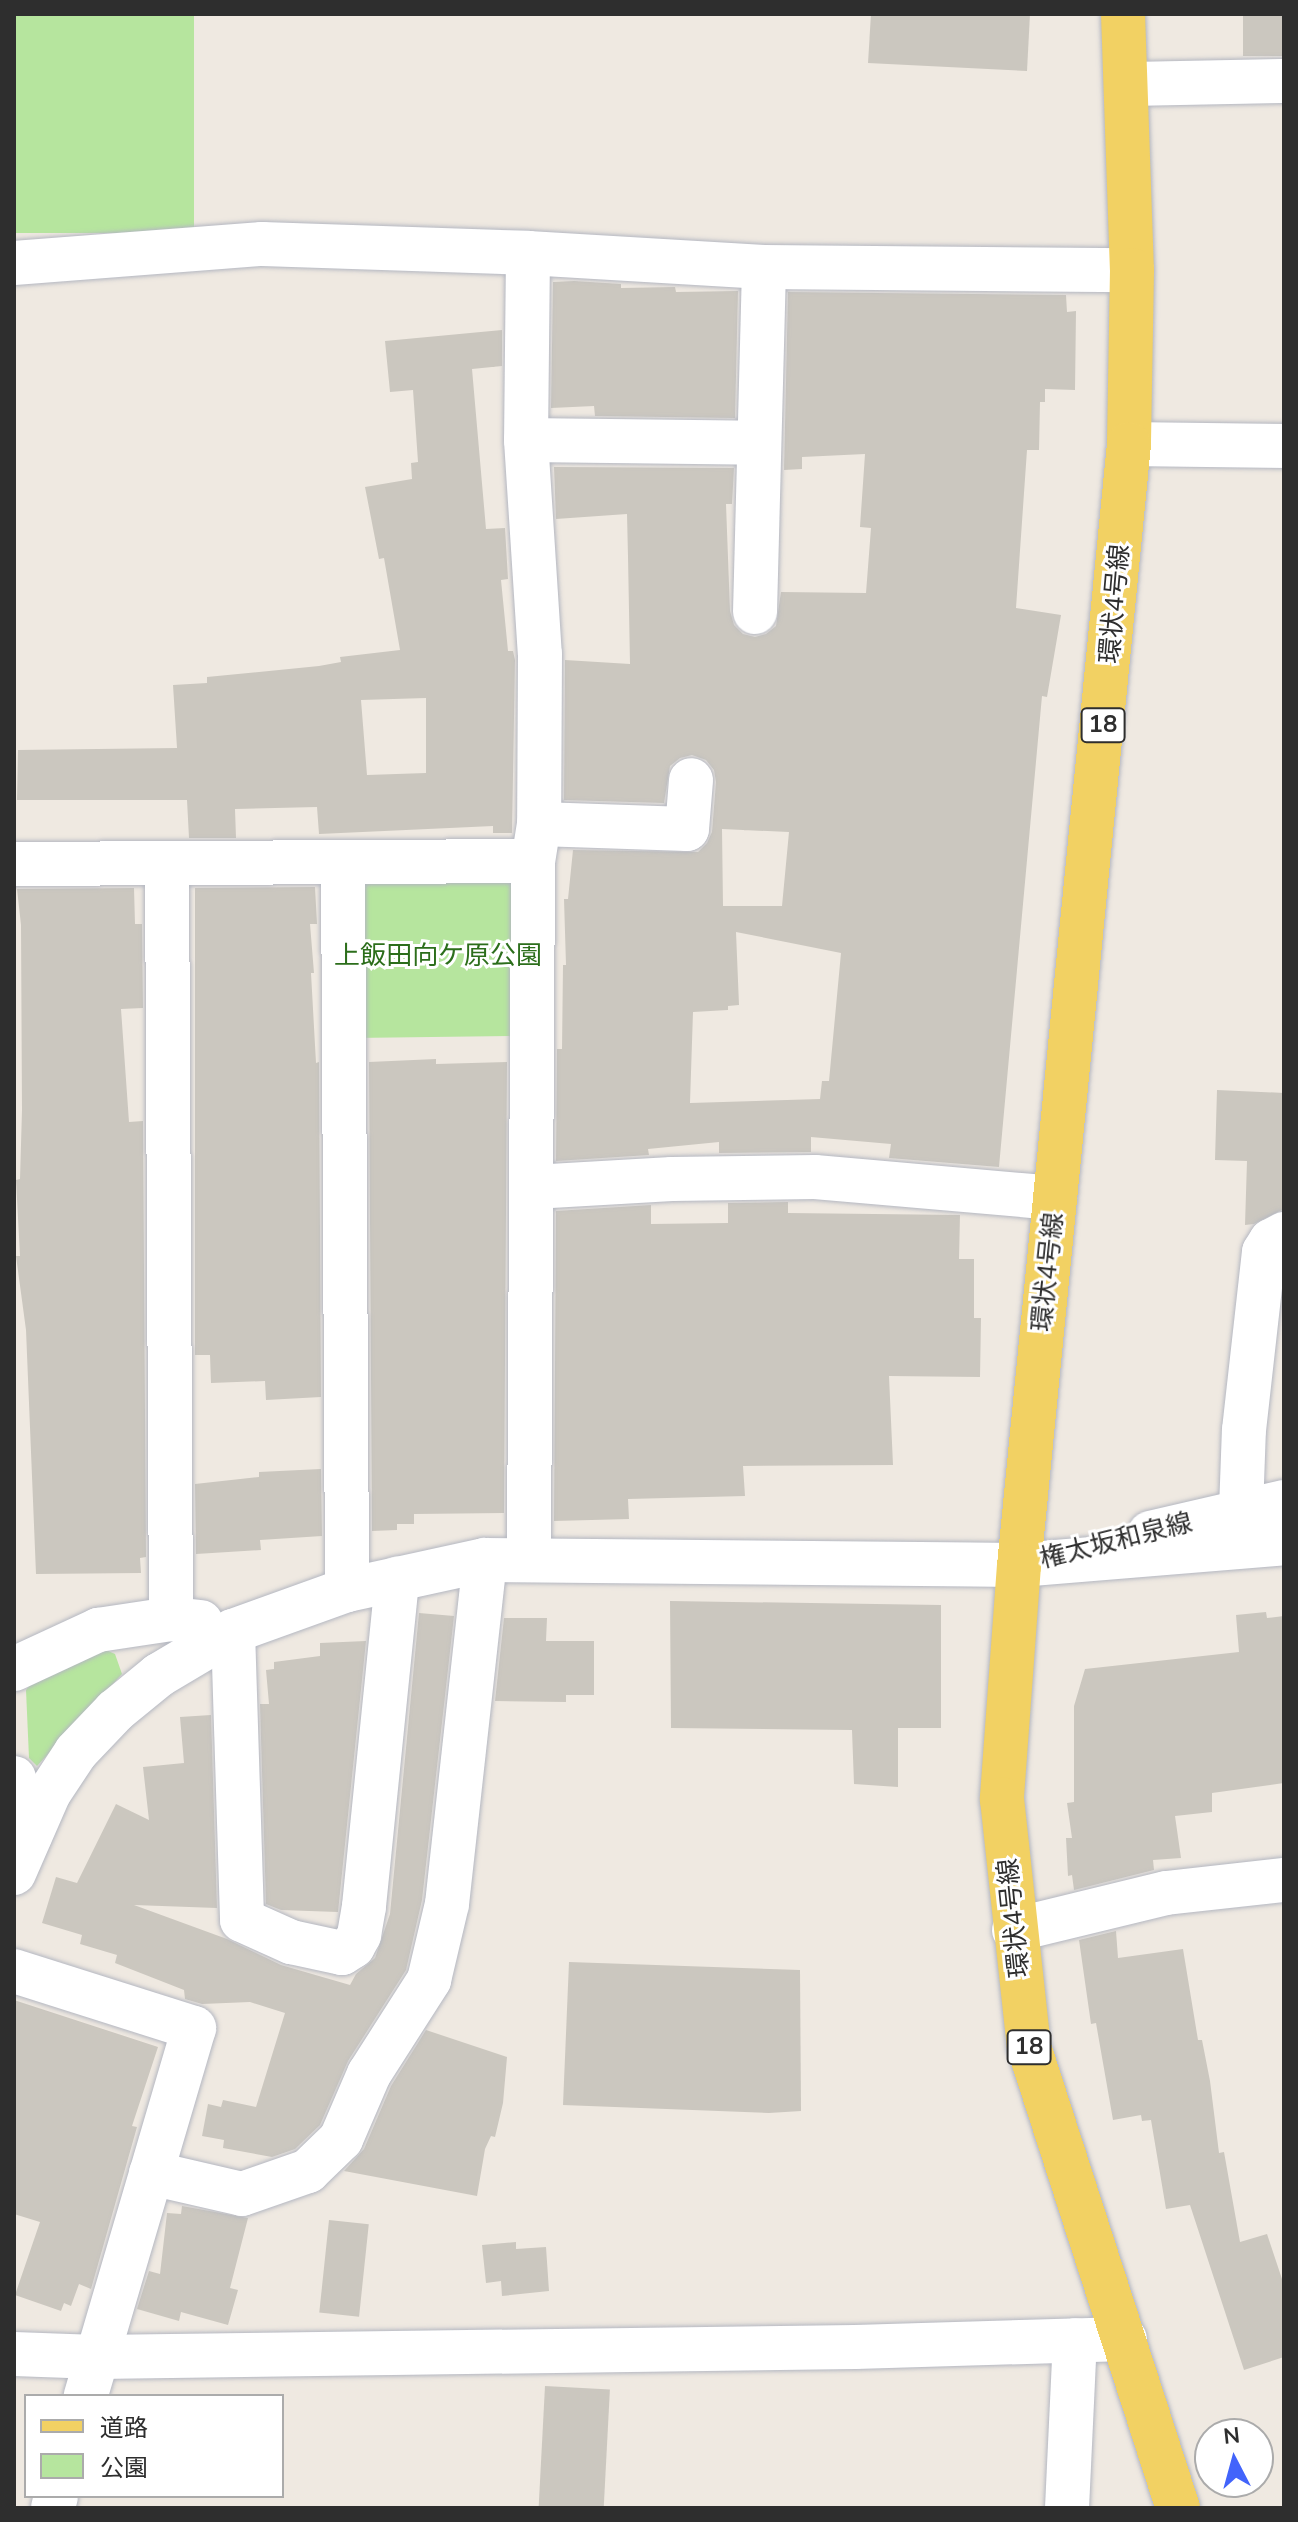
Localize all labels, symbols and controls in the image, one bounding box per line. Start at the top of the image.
street label: 環状4号線 [1094,543,1136,665]
road number: 18 [1079,705,1127,745]
park label: 上飯田向ケ原公園 [334,940,542,972]
street label: 環状4号線 [1026,1211,1070,1333]
street label: 権太坂和泉線 [1037,1507,1195,1575]
street label: 環状4号線 [992,1857,1036,1979]
road number: 18 [1005,2027,1053,2067]
legend [24,2394,284,2498]
text: 道路 [100,2412,148,2444]
north arrow [1194,2418,1274,2498]
text: N [1222,2420,1241,2452]
text: 公園 [100,2452,148,2484]

